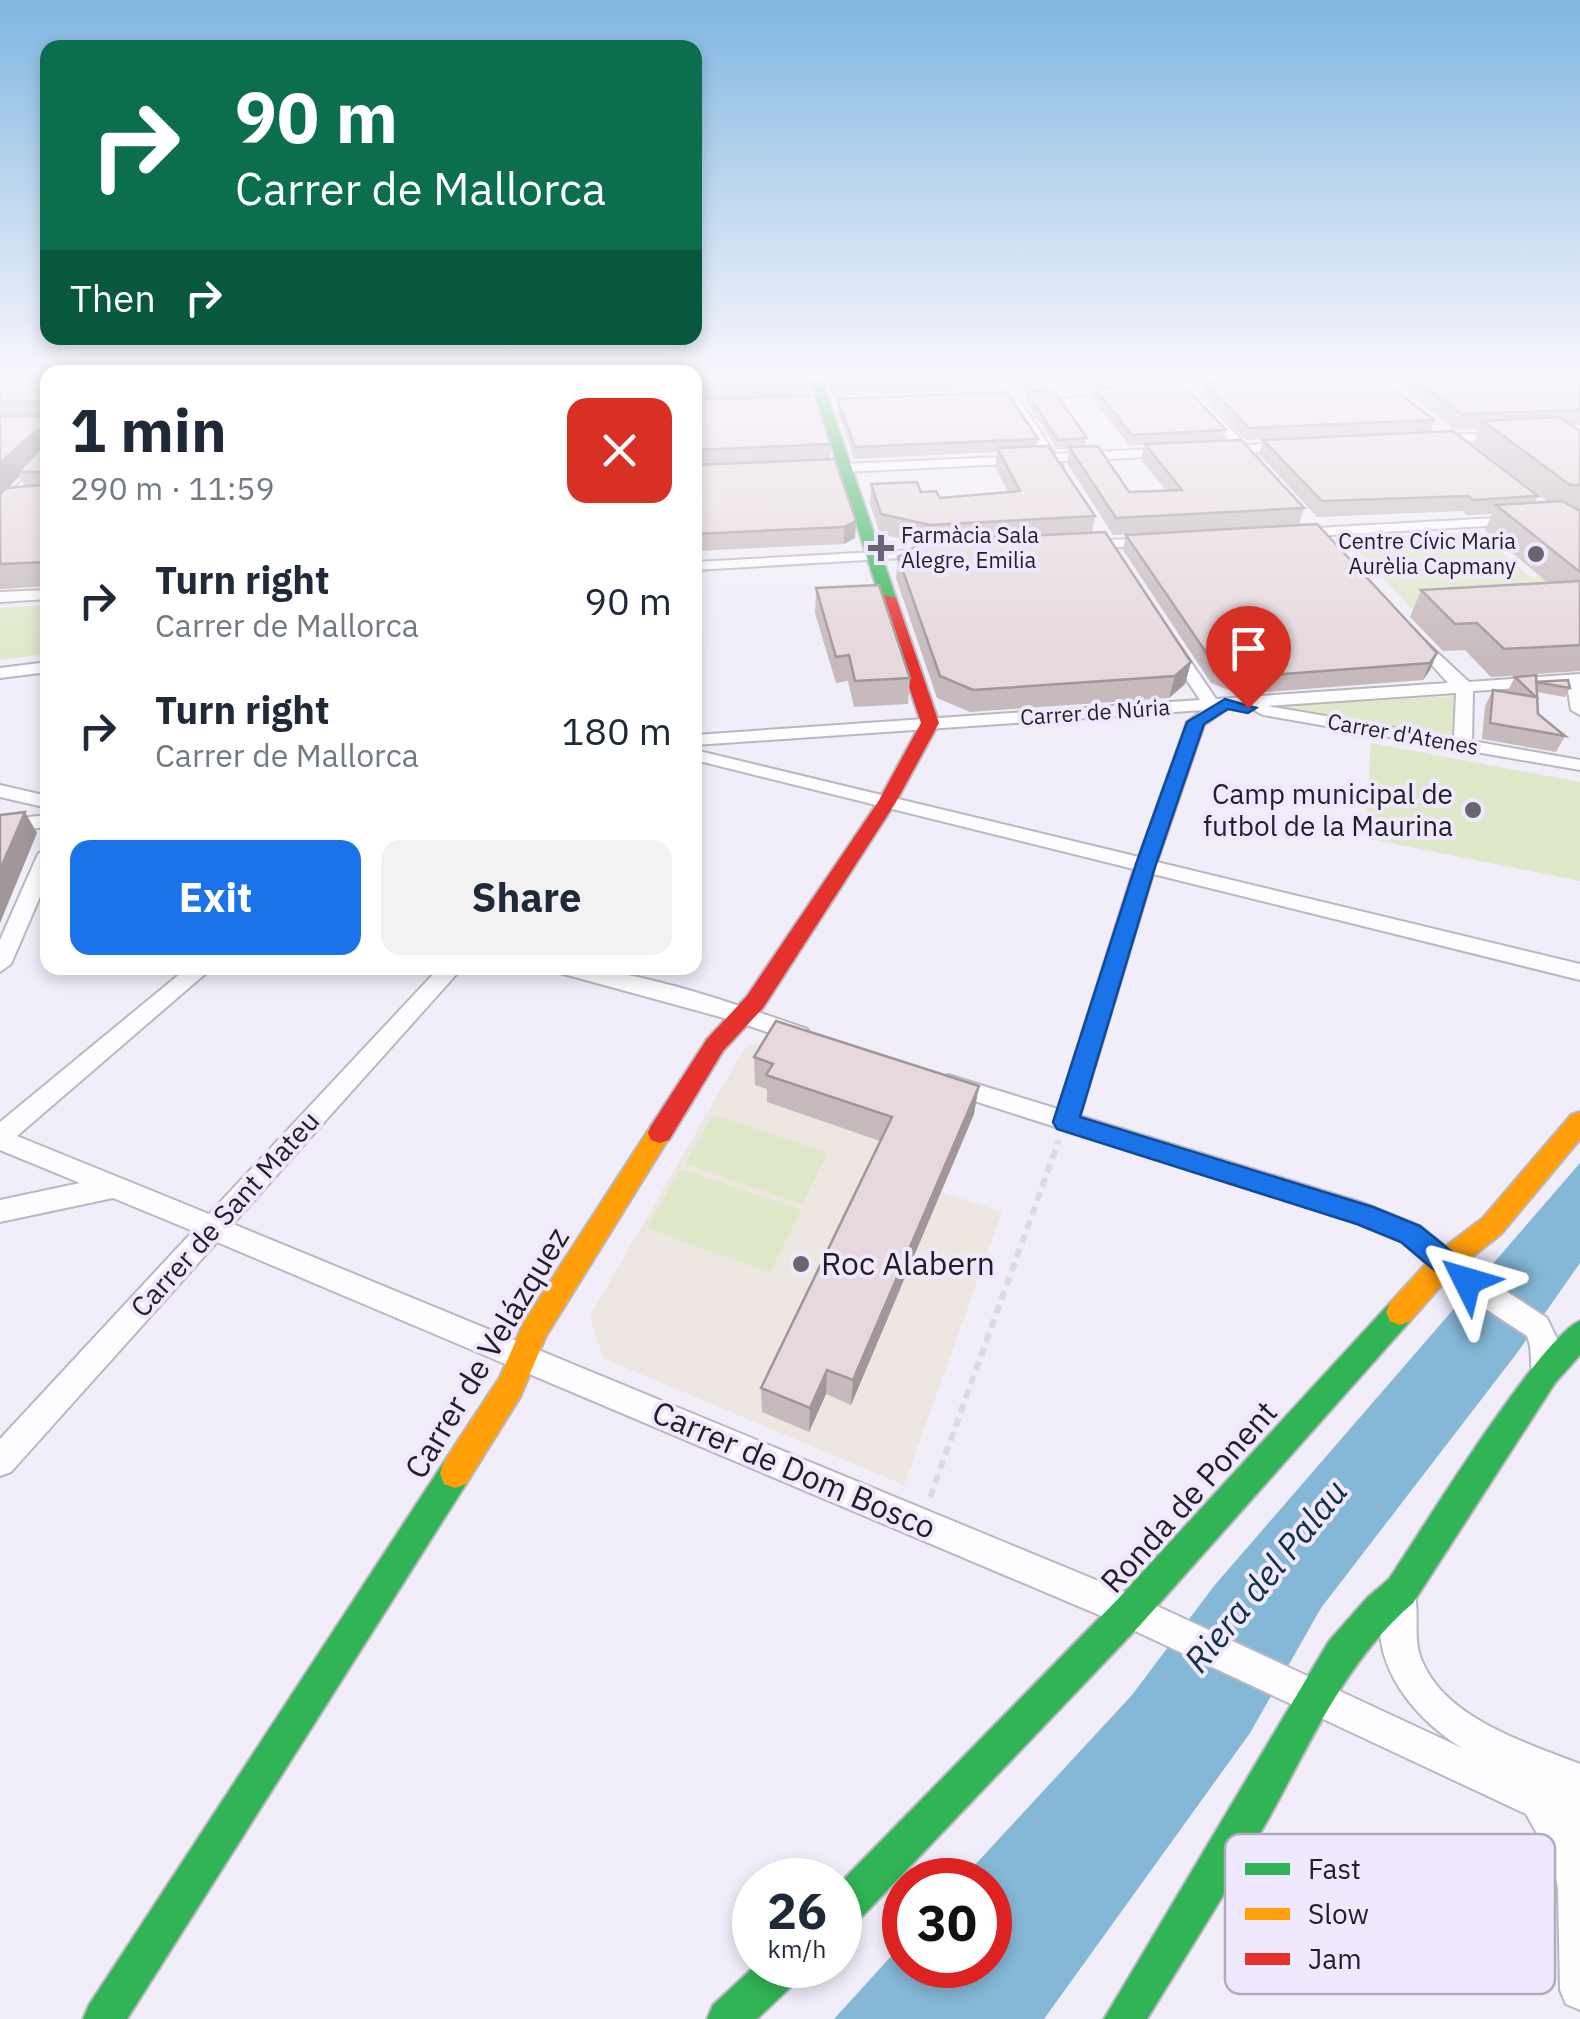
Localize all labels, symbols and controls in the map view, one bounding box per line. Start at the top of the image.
text: 90 m [235,71,398,162]
icon: right [70,80,200,210]
text: Carrer de Mallorca [235,159,606,217]
icon: right [176,270,231,325]
text: Then [70,273,156,322]
text: 1 min [70,390,227,469]
button: close [567,398,672,503]
text: 290 m · 11:59 [70,467,275,509]
place label: Farmàcia Sala Alegre, Emilia [901,520,1039,574]
place label: Centre Cívic Maria Aurèlia Capmany [1338,526,1516,580]
marker: Farmàcia Sala Alegre, Emilia [870,537,892,559]
marker: Centre Cívic Maria Aurèlia Capmany [1525,543,1547,565]
text: Turn right [155,555,330,604]
icon: right [70,573,125,628]
text: 90 m [584,576,672,625]
text: Carrer de Mallorca [155,604,419,646]
pin [1206,606,1291,709]
icon: arrive [1221,621,1276,676]
text: Turn right [155,685,330,734]
street label: Carrer de Núria [1019,692,1171,731]
icon: right [70,703,125,758]
text: 180 m [561,706,672,755]
street label: Carrer d'Atenes [1325,706,1481,761]
text: Carrer de Mallorca [155,734,419,776]
place label: Camp municipal de futbol de la Maurina [1203,775,1453,844]
marker: Camp municipal de futbol de la Maurina [1462,799,1484,821]
button: Exit [70,840,361,955]
button: Share [381,840,672,955]
street label: Carrer de Sant Mateu [122,1103,327,1325]
street label: Carrer de Velázquez [394,1219,578,1486]
position arrow [1415,1229,1519,1333]
place label: Roc Alabern [821,1242,995,1284]
marker: Roc Alabern [790,1253,812,1275]
street label: Carrer de Dom Bosco [646,1390,942,1548]
street label: Ronda de Ponent [1091,1391,1286,1601]
water label: Riera del Palau [1173,1469,1357,1681]
legend [1225,1834,1555,1994]
text: Fast [1308,1850,1361,1887]
speed limit sign: 30 [882,1858,1012,1988]
text: 26 [767,1878,827,1943]
text: Slow [1308,1895,1369,1932]
text: km/h [768,1932,826,1965]
text: Jam [1308,1940,1362,1977]

